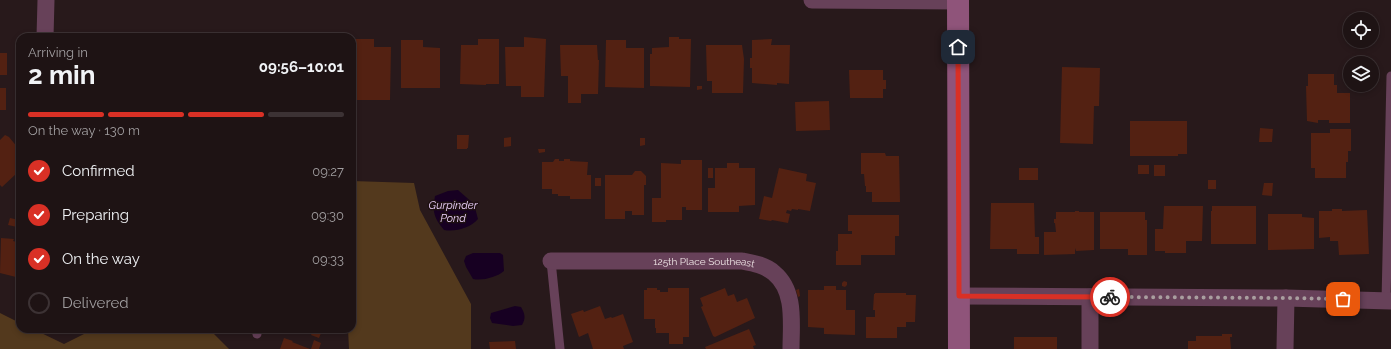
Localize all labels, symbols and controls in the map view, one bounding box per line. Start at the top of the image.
map controls [1343,12,1379,92]
button: locate [1343,12,1379,48]
pin [941,30,975,64]
icon: home [947,36,969,58]
text: Arriving in [28,45,88,60]
button: layers [1343,56,1379,92]
text: 09:56–10:01 [259,58,344,76]
text: 2 min [28,60,95,90]
text: On the way · 130 m [28,123,140,138]
icon: check [28,160,50,182]
text: Confirmed [62,162,135,180]
text: 09:27 [312,164,344,179]
water label: Gurpinder Pond [429,199,479,225]
icon: check [28,204,50,226]
text: Preparing [62,206,129,224]
text: 09:30 [311,208,344,223]
icon: check [28,248,50,270]
text: On the way [62,250,140,268]
text: 09:33 [312,252,344,267]
street label: 125th Place Southeast [653,255,756,269]
courier [1090,277,1130,317]
pin [1326,282,1360,316]
icon: bike [1099,286,1121,308]
icon: bag [1332,288,1354,310]
text: Delivered [62,294,129,312]

